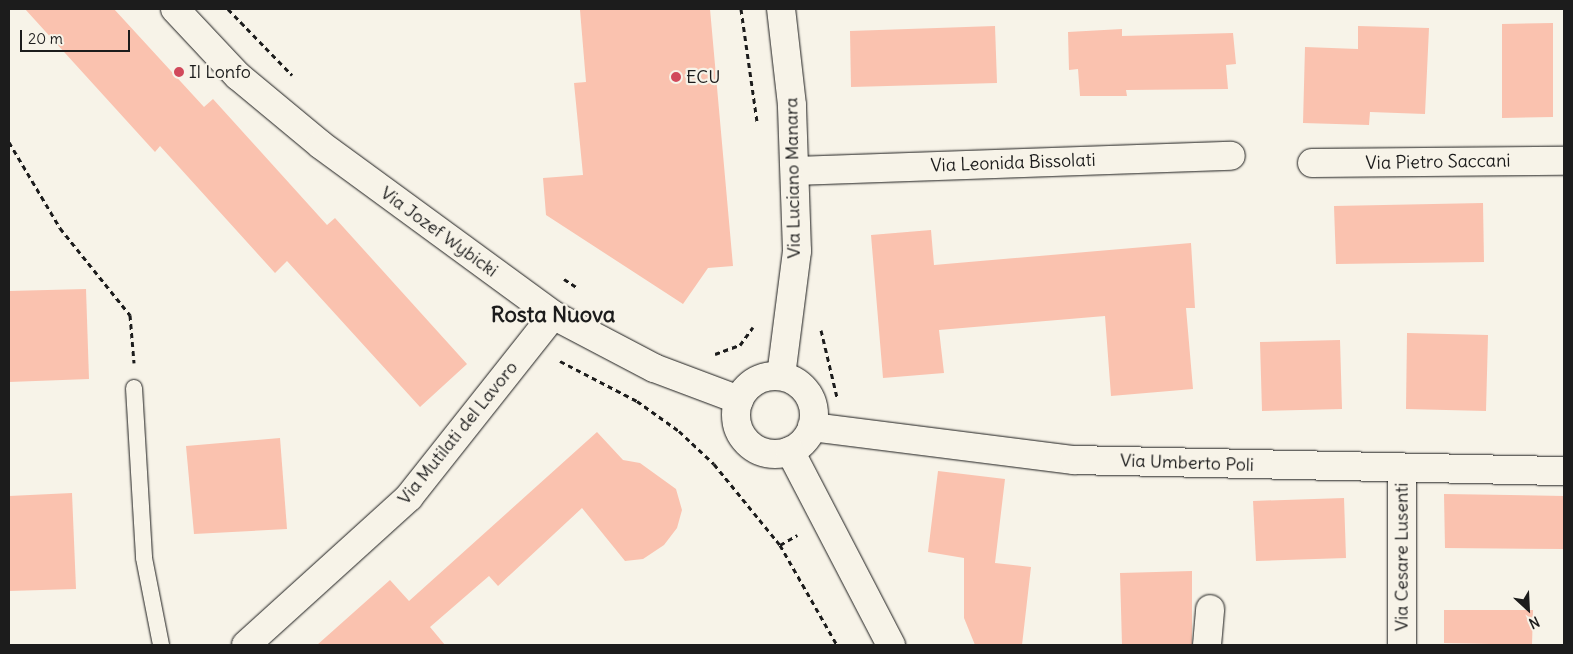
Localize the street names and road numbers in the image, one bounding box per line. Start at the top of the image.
street label: Via Luciano Manara [781,97,805,259]
street label: Via Leonida Bissolati [930,149,1096,177]
street label: Via Pietro Saccani [1365,150,1511,174]
street label: Via Jozef Wybicki [376,182,502,282]
street label: Via Mutilati del Lavoro [394,357,522,509]
street label: Via Umberto Poli [1120,450,1254,476]
street label: Via Cesare Lusenti [1391,483,1413,631]

